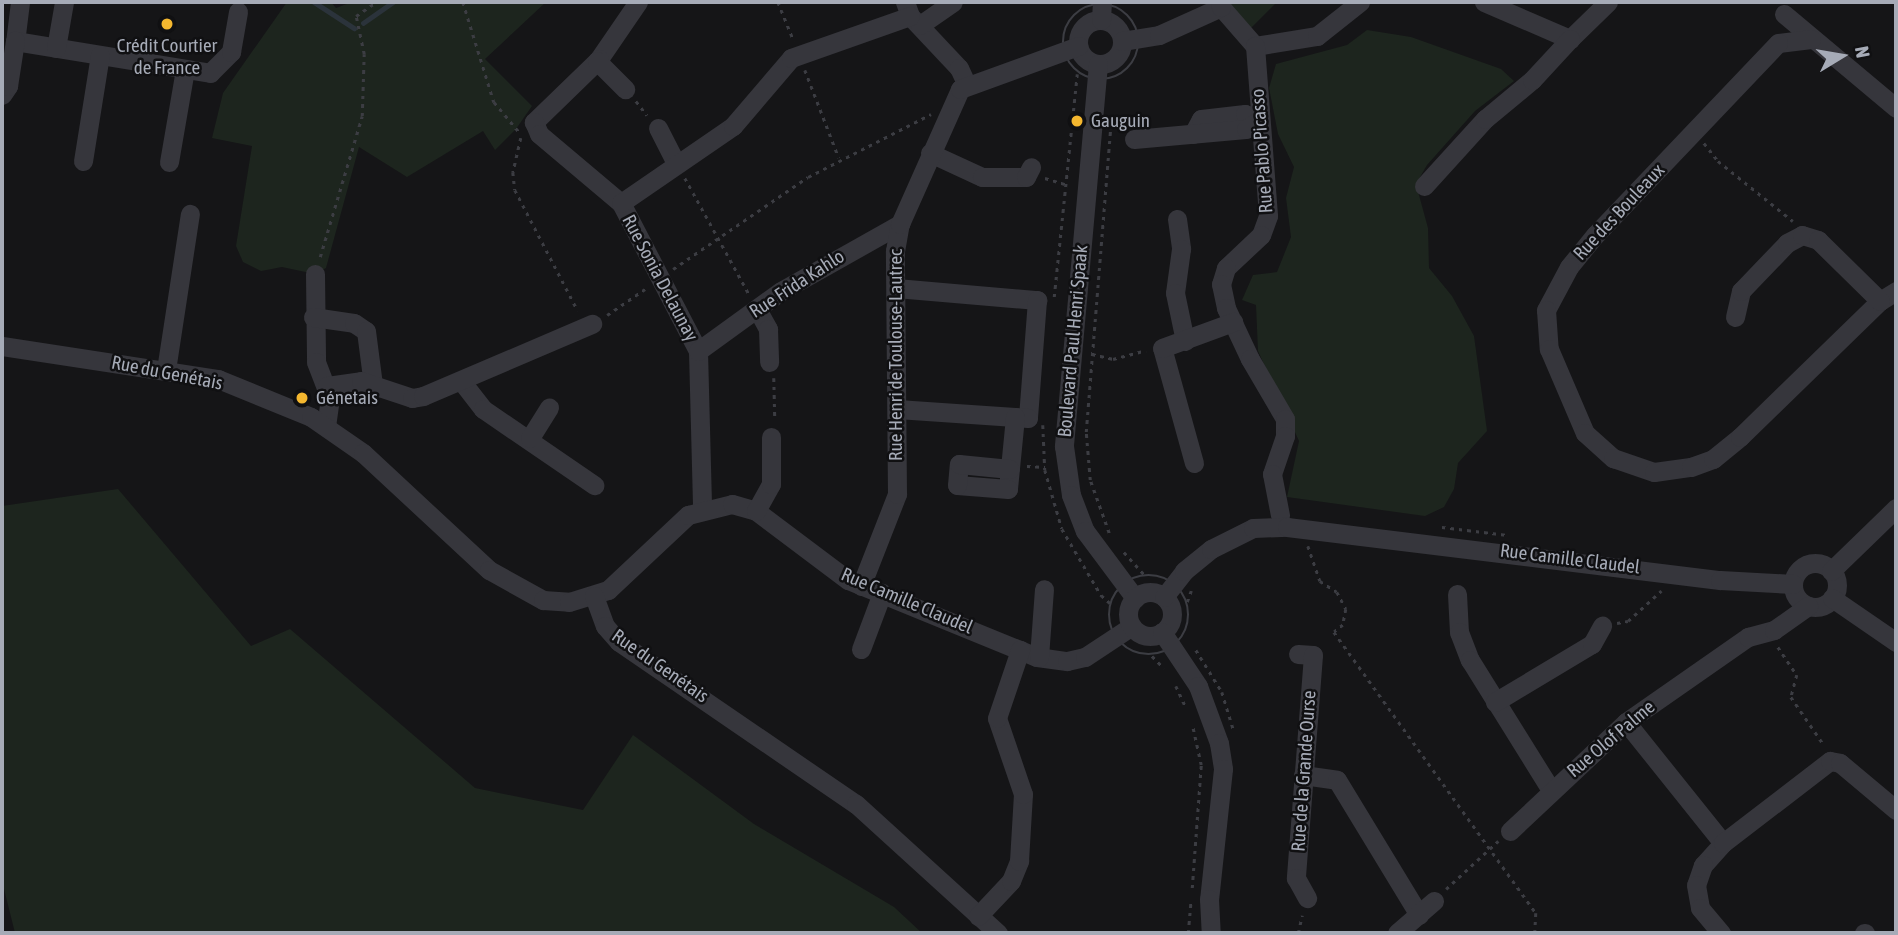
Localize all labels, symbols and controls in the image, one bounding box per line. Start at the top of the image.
marker: Crédit Courtier de France [159,16,175,32]
north arrow [1807,21,1877,91]
place label: Crédit Courtier de France [117,35,217,79]
text: N [1851,44,1874,60]
street label: Rue Pablo Picasso [1246,88,1278,214]
place label: Gauguin [1091,110,1150,132]
marker: Gauguin [1069,113,1085,129]
street label: Rue des Bouleaux [1569,159,1669,265]
street label: Rue Sonia Delaunay [617,211,703,345]
street label: Boulevard Paul Henri Spaak [1053,244,1093,438]
street label: Rue Frida Kahlo [745,245,849,323]
street label: Rue Henri de Toulouse-Lautrec [885,249,907,461]
street label: Rue du Genétais [110,351,224,395]
place label: Génetais [316,387,378,409]
marker: Génetais [294,390,310,406]
street label: Rue Camille Claudel [1499,539,1641,579]
street label: Rue Camille Claudel [838,563,976,639]
street label: Rue du Genétais [607,624,713,708]
street label: Rue de la Grande Ourse [1287,690,1321,852]
street label: Rue Olof Palme [1562,696,1660,782]

